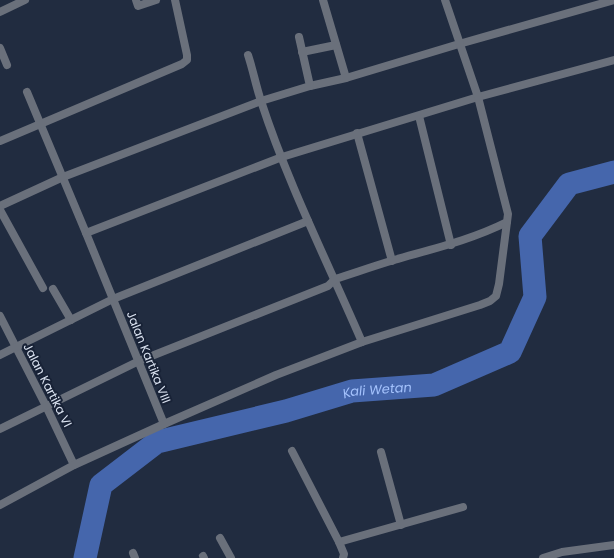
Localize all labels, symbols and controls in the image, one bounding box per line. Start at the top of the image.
street label: Jalan Kartika VIII [123,308,175,406]
street label: Jalan Kartika VI [20,340,76,430]
water label: Kali Wetan [340,377,412,403]

